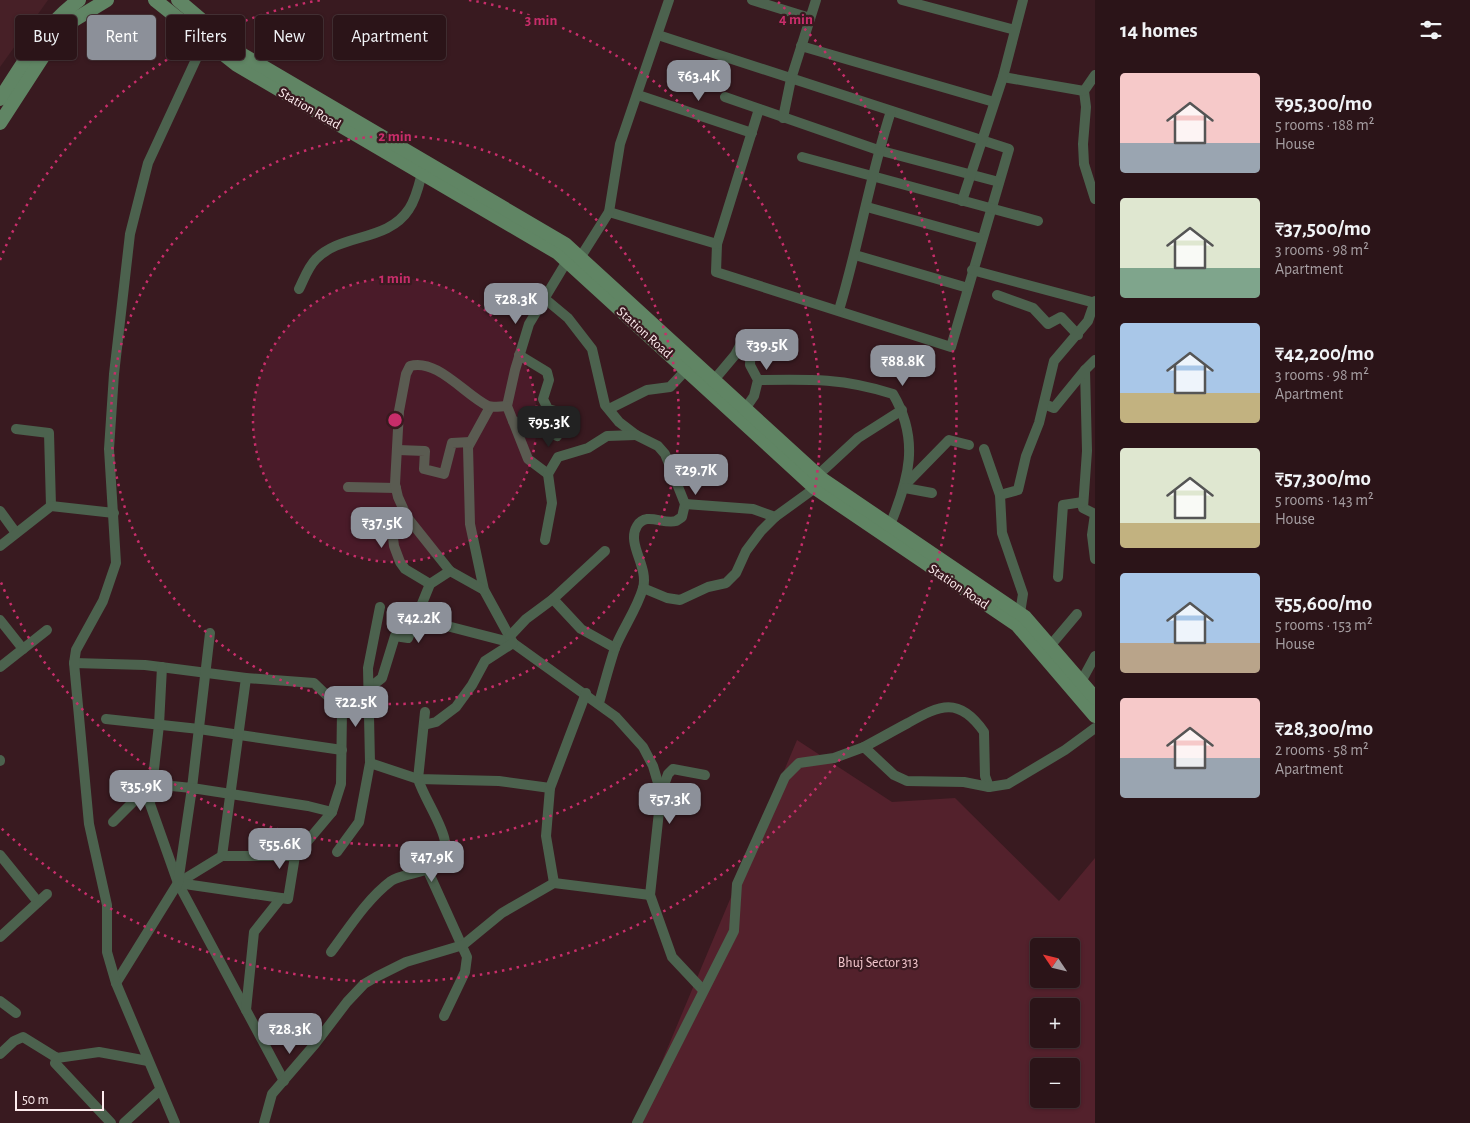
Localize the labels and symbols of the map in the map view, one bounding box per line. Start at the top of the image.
text: 4 min [779,12,813,27]
text: 3 min [525,13,557,28]
pin: ₹63.4K [658,59,740,102]
street label: Station Road [276,85,343,132]
text: 2 min [378,129,412,144]
text: 1 min [379,271,411,286]
pin: ₹28.3K [475,282,557,325]
street label: Station Road [614,304,675,361]
pin: ₹39.5K [726,328,808,371]
pin: ₹88.8K [862,344,944,387]
pin: ₹95.3K [508,406,590,448]
centre of rings [386,411,404,429]
pin: ₹29.7K [655,454,737,496]
pin: ₹37.5K [341,506,423,549]
street label: Station Road [926,562,991,612]
pin: ₹42.2K [378,602,460,644]
pin: ₹22.5K [315,686,397,728]
pin: ₹35.9K [100,770,182,812]
pin: ₹57.3K [629,782,711,825]
pin: ₹55.6K [239,828,321,870]
pin: ₹47.9K [391,840,473,883]
north arrow [1030,938,1080,988]
park label: Bhuj Sector 313 [838,956,918,970]
pin: ₹28.3K [249,1012,331,1055]
scale bar [15,1088,104,1111]

